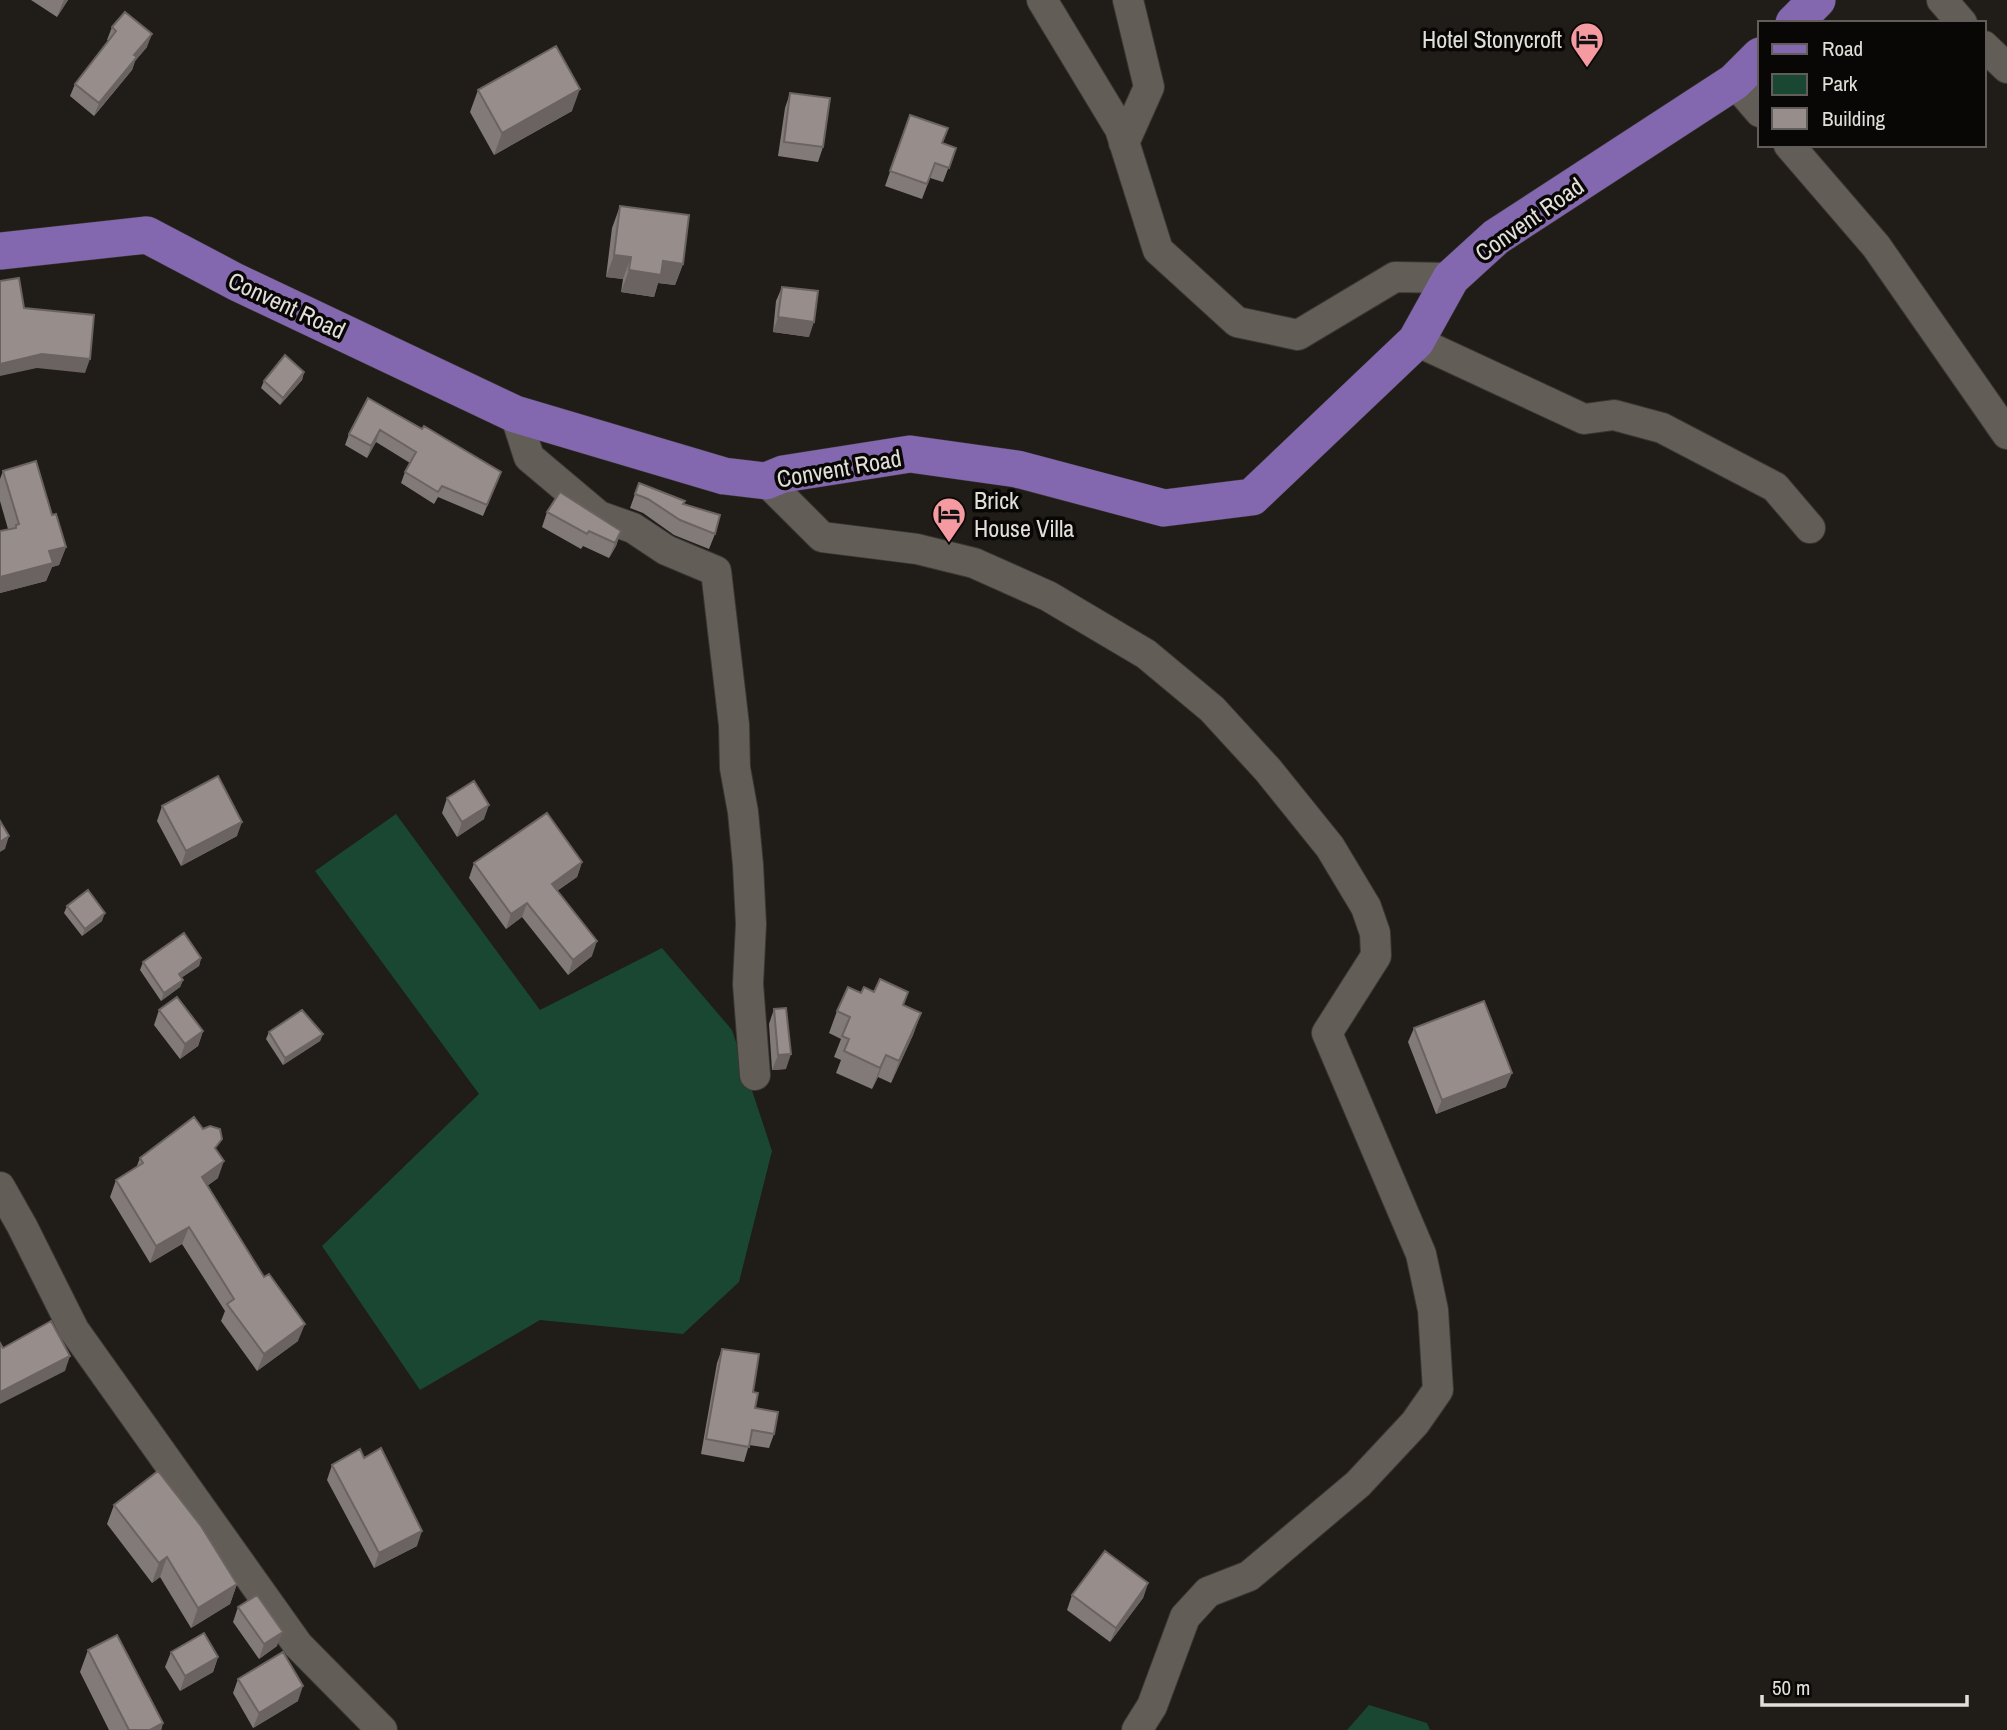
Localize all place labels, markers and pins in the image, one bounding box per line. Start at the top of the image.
hotel icon: Hotel Stonycroft [1568,20,1606,69]
place label: Hotel Stonycroft [1422,23,1563,55]
place label: Brick House Villa [974,484,1074,544]
hotel icon: Brick House Villa [930,495,968,544]

